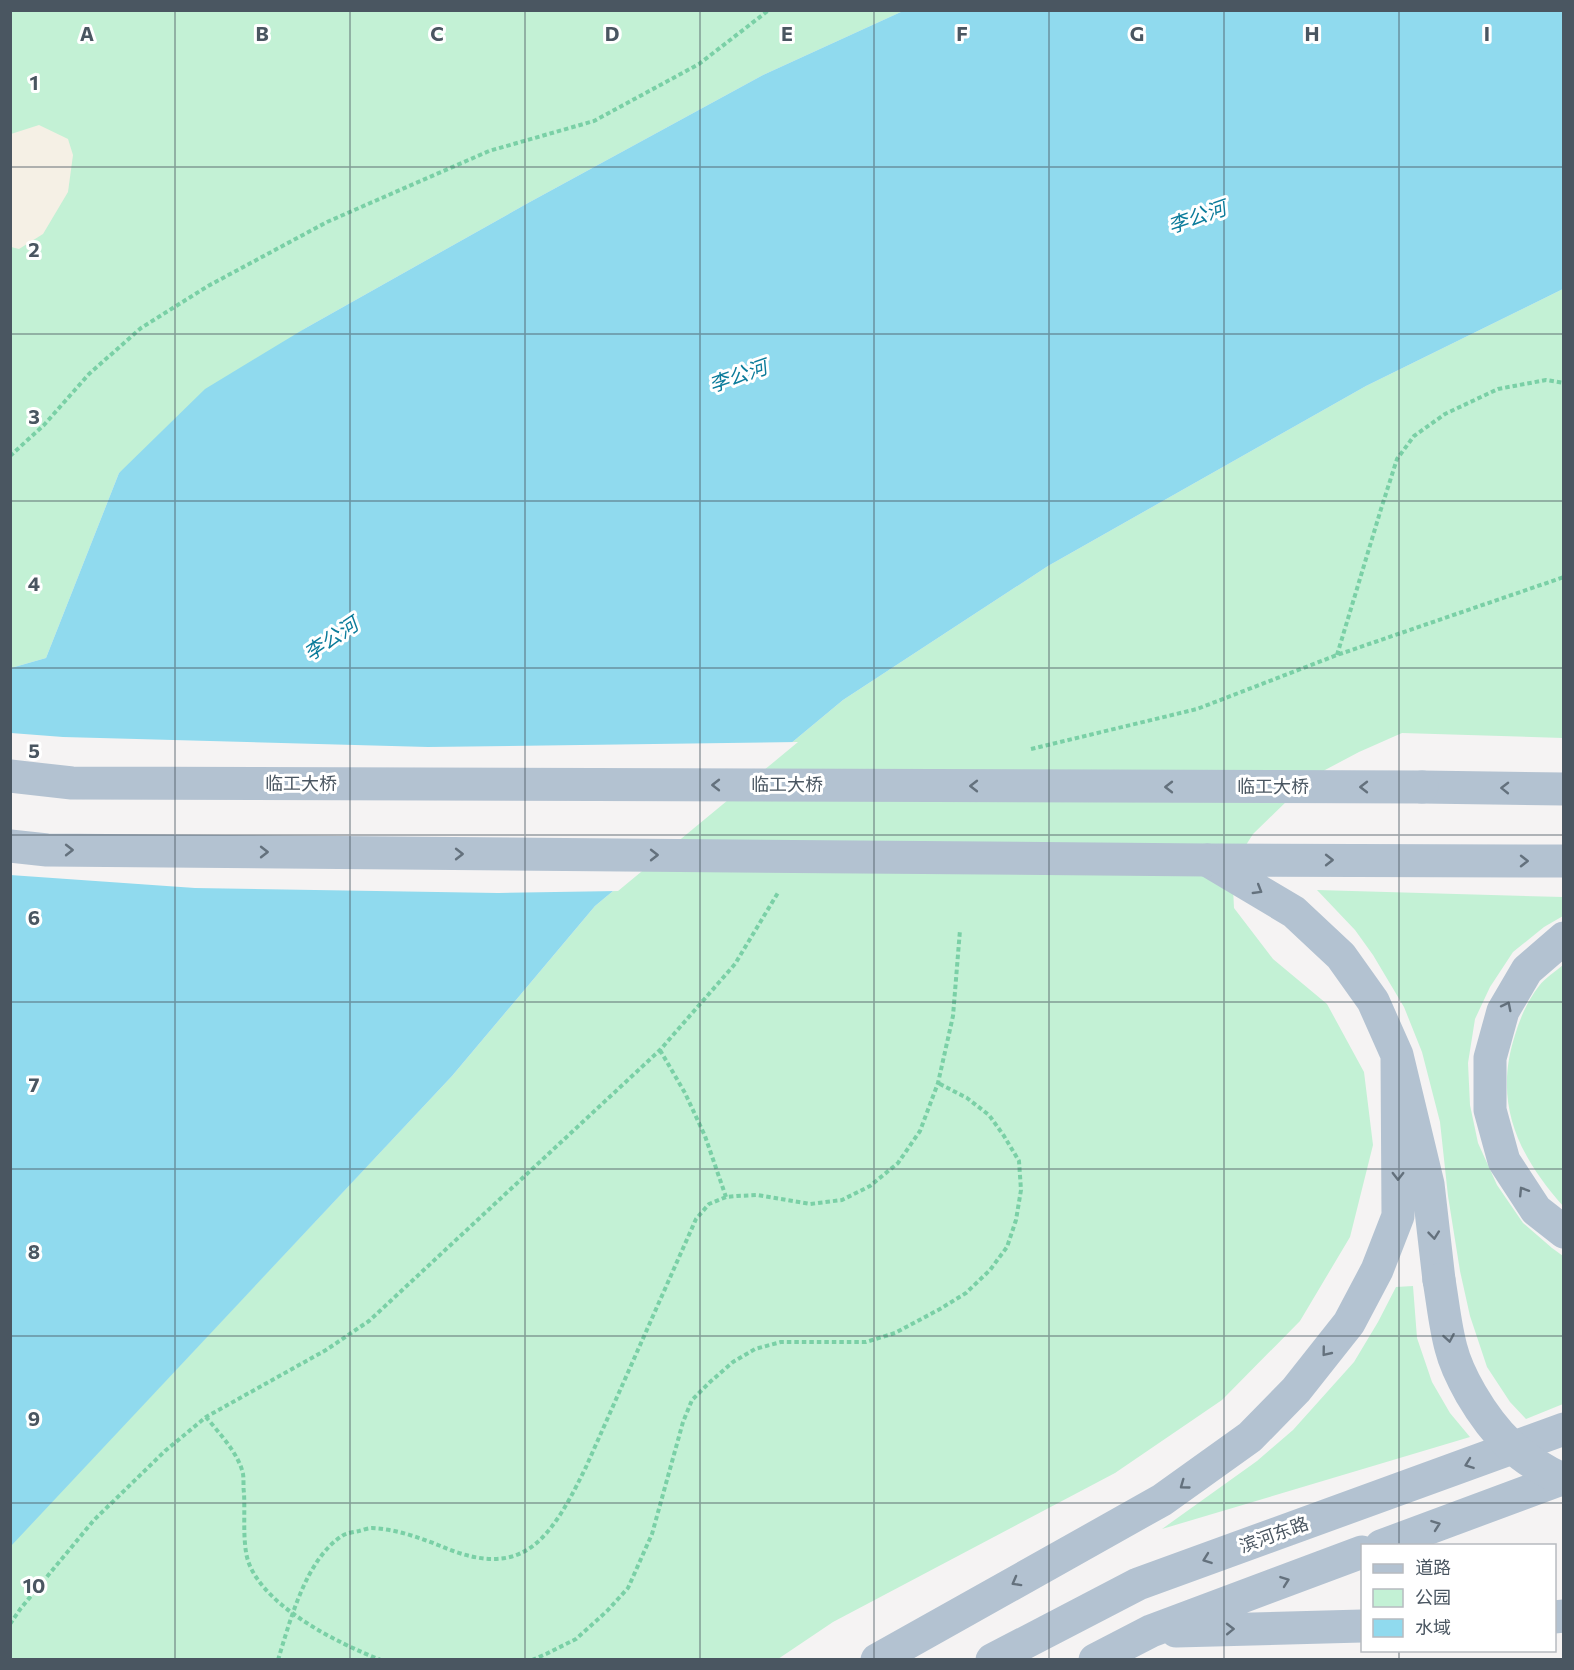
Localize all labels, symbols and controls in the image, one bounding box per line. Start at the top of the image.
text: A [80,21,94,45]
text: B [255,21,269,45]
text: C [430,21,444,45]
text: D [605,21,619,45]
text: E [781,21,793,45]
text: F [956,21,968,45]
text: G [1130,21,1144,45]
text: H [1305,21,1320,45]
text: I [1484,21,1490,45]
text: 1 [29,70,39,94]
water label: 李公河 [1164,194,1233,237]
text: 2 [28,237,40,261]
water label: 李公河 [705,353,774,396]
text: 3 [28,404,40,428]
text: 4 [28,571,40,595]
water label: 李公河 [299,609,365,665]
text: 5 [28,738,40,762]
street label: 临工大桥 [265,772,337,794]
street label: 临工大桥 [751,773,823,795]
street label: 临工大桥 [1237,775,1309,797]
one-way arrow [711,779,720,791]
one-way arrow [969,780,978,792]
one-way arrow [1164,781,1173,793]
one-way arrow [1359,781,1368,793]
one-way arrow [1501,782,1510,794]
one-way arrow [64,844,73,856]
one-way arrow [259,846,268,858]
one-way arrow [454,848,463,860]
one-way arrow [649,849,658,861]
one-way arrow [1324,854,1333,866]
one-way arrow [1519,855,1528,867]
one-way arrow [1252,883,1262,894]
text: 6 [28,905,40,929]
one-way arrow [1499,1001,1511,1012]
text: 7 [29,1072,40,1096]
one-way arrow [1391,1172,1404,1181]
one-way arrow [1519,1186,1530,1197]
one-way arrow [1427,1230,1440,1239]
text: 8 [28,1239,40,1263]
one-way arrow [1442,1332,1455,1342]
one-way arrow [1322,1346,1333,1357]
text: 9 [28,1406,40,1430]
one-way arrow [1464,1456,1475,1469]
one-way arrow [1180,1478,1191,1489]
street label: 滨河东路 [1236,1511,1311,1557]
one-way arrow [1430,1520,1441,1532]
legend [1361,1544,1556,1652]
one-way arrow [1202,1552,1213,1565]
text: 道路 [1415,1556,1451,1578]
text: 10 [23,1573,45,1597]
one-way arrow [1011,1575,1022,1586]
one-way arrow [1279,1576,1290,1589]
text: 公园 [1415,1586,1451,1608]
text: 水域 [1415,1616,1451,1638]
one-way arrow [1226,1623,1235,1636]

